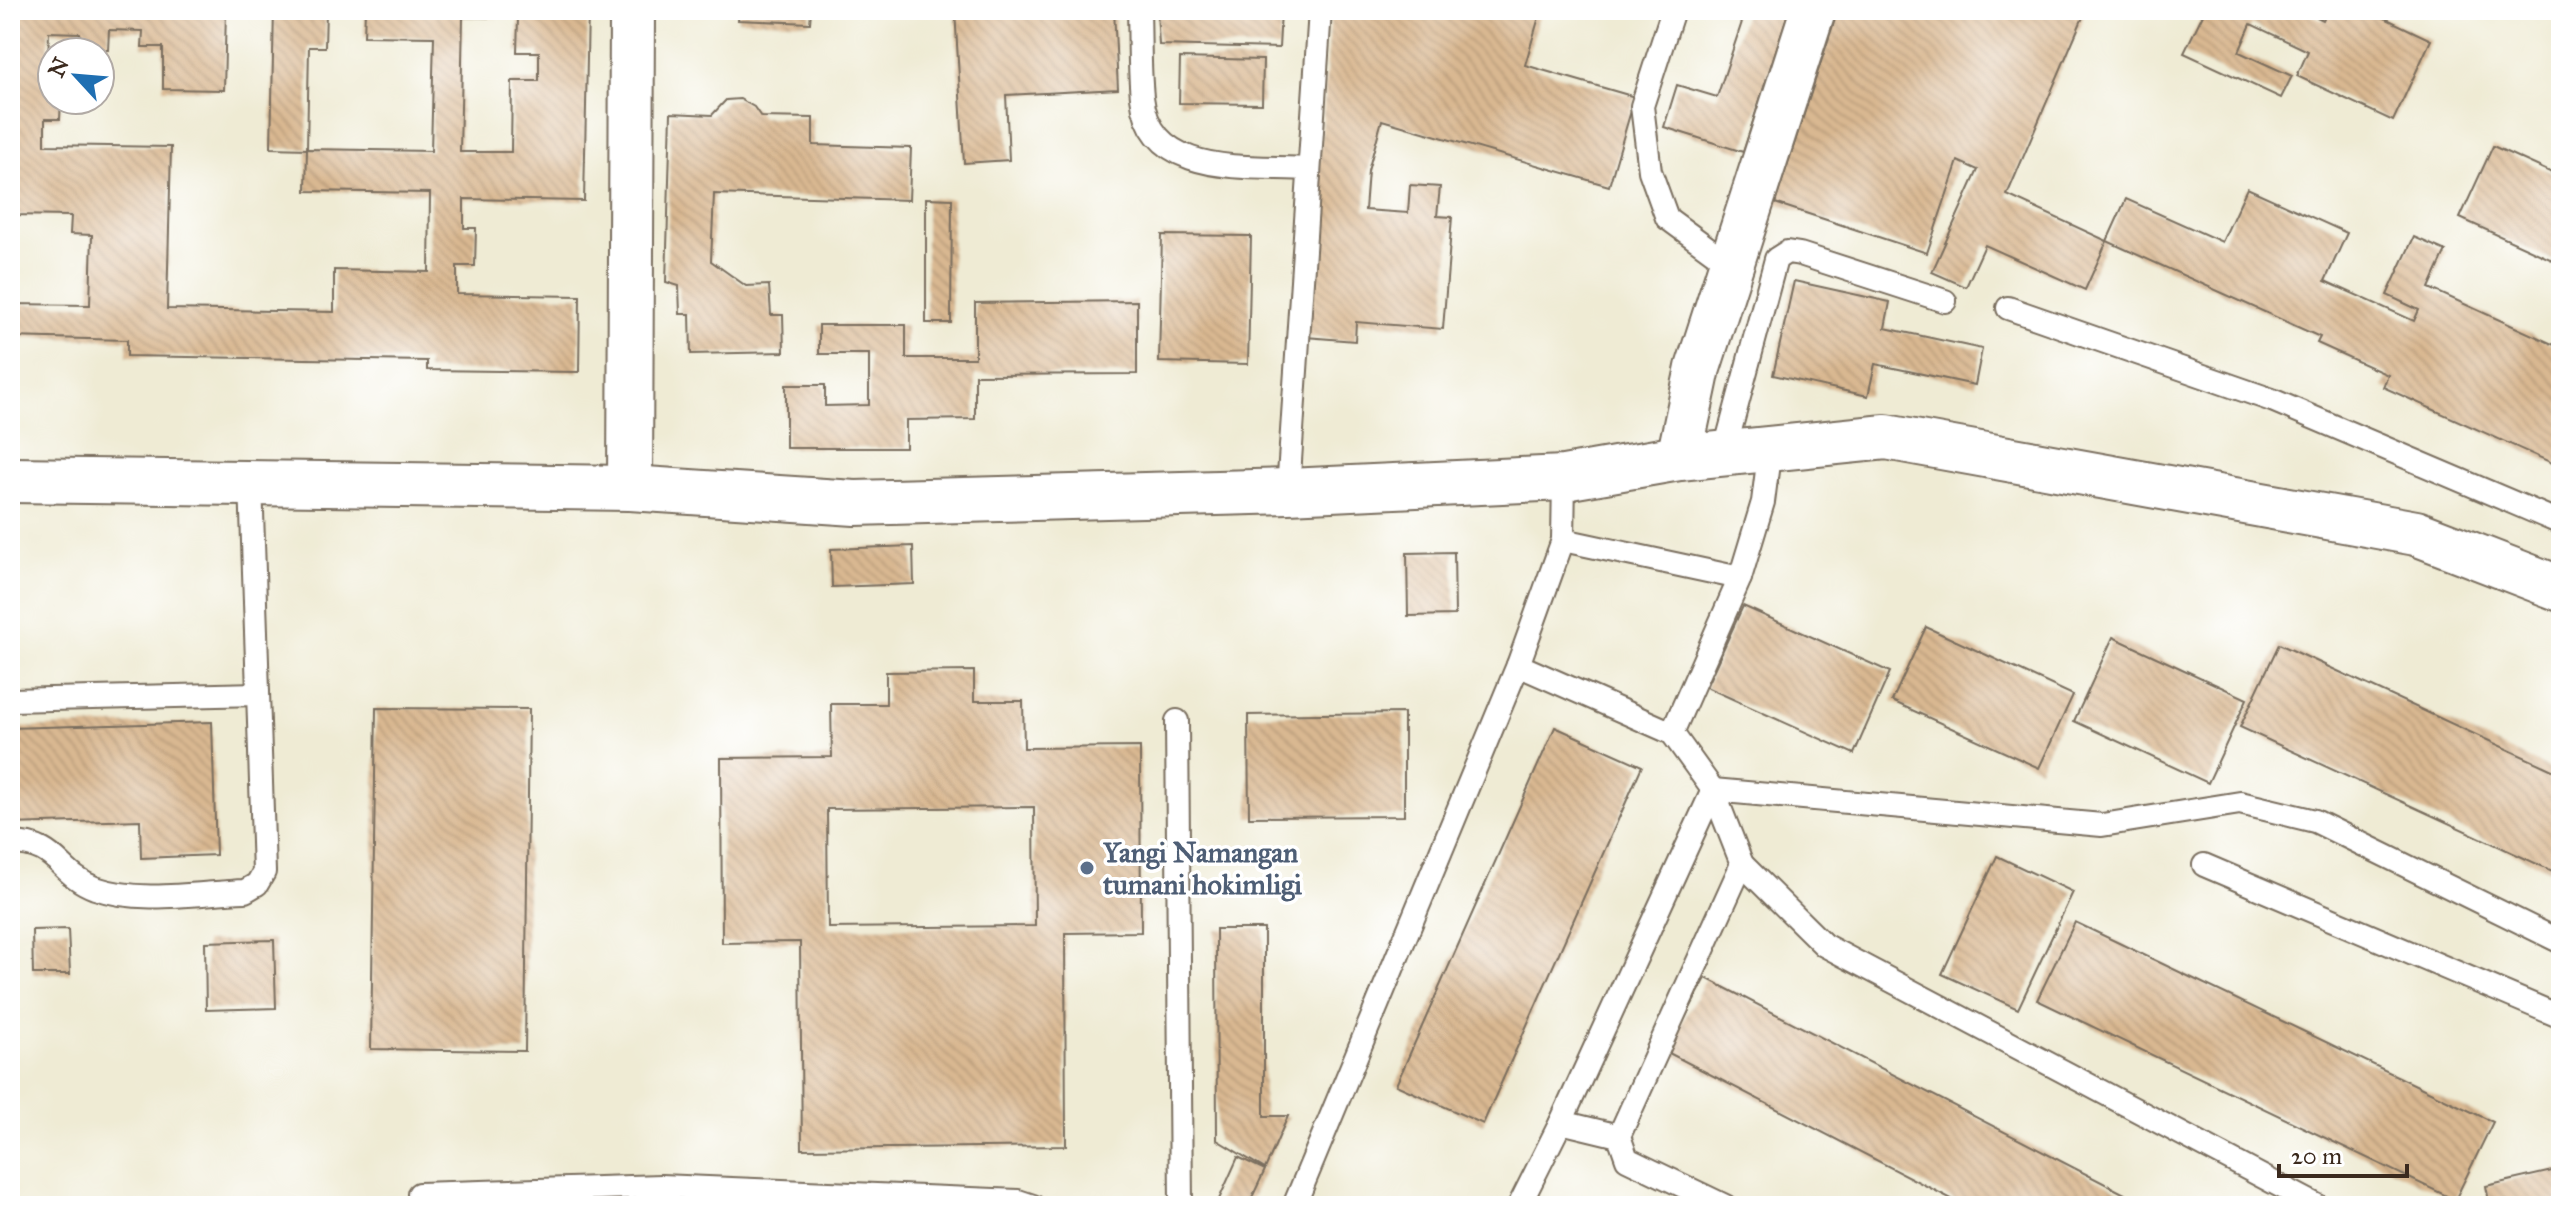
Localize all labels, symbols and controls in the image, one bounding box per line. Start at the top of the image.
north arrow [36,36,116,116]
text: N [42,53,75,82]
place label: Yangi Namangan tumani hokimligi [1102,835,1302,902]
marker: Yangi Namangan tumani hokimligi [1078,859,1096,877]
scale bar [2279,1128,2407,1178]
text: 20 m [2291,1141,2342,1171]

